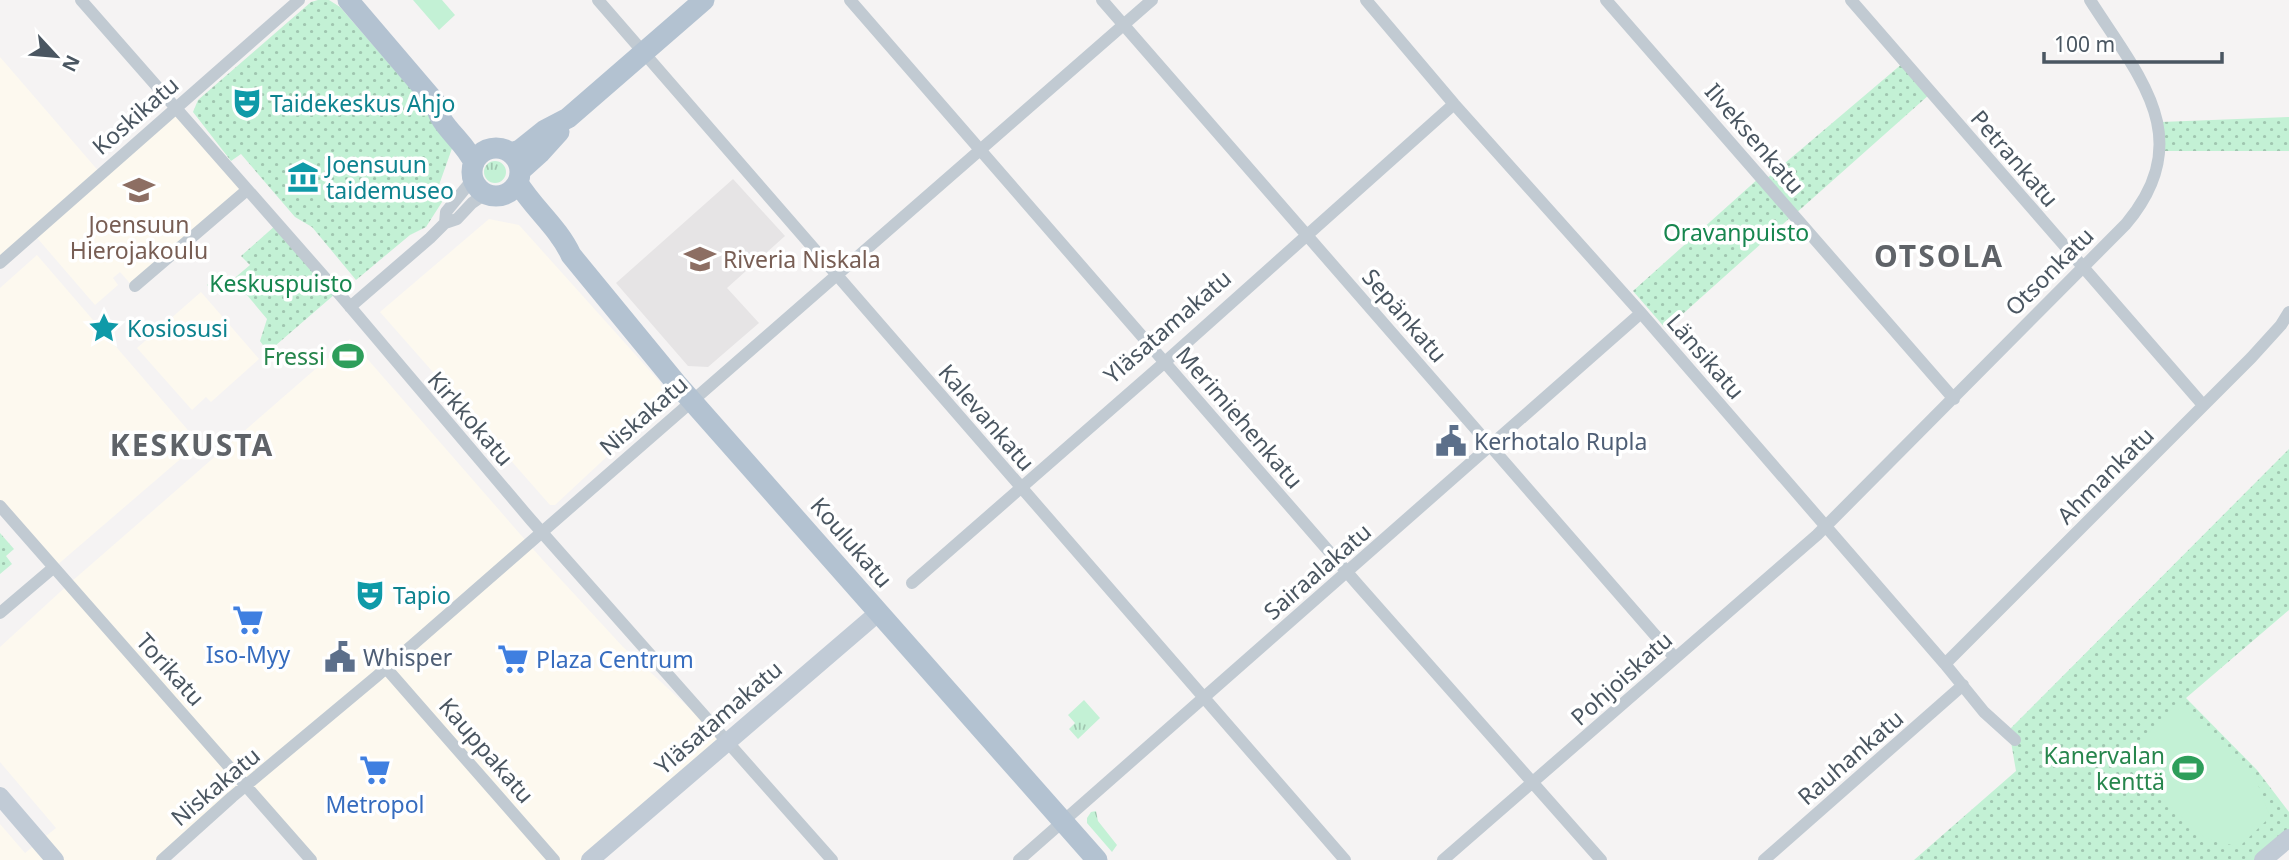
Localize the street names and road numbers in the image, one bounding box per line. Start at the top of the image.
street label: Koskikatu [85,68,185,162]
street label: Ilveksenkatu [1698,76,1812,200]
street label: Petrankatu [1964,103,2066,213]
street label: Otsonkatu [1998,220,2100,322]
street label: Sepänkatu [1355,261,1455,369]
street label: Yläsatamakatu [1096,262,1238,390]
street label: Länsikatu [1660,306,1752,406]
street label: Merimiehenkatu [1169,339,1311,495]
street label: Kalevankatu [932,357,1042,477]
street label: Kirkkokatu [421,364,521,472]
street label: Niskakatu [592,368,694,462]
street label: Ahmankatu [2049,419,2161,531]
street label: Koulukatu [804,490,900,594]
street label: Sairaalakatu [1256,515,1378,627]
street label: Pohjoiskatu [1563,624,1679,732]
street label: Torikatu [130,626,212,712]
street label: Yläsatamakatu [647,653,789,781]
street label: Kauppakatu [432,690,542,810]
street label: Rauhankatu [1790,702,1910,812]
street label: Niskakatu [164,739,266,833]

